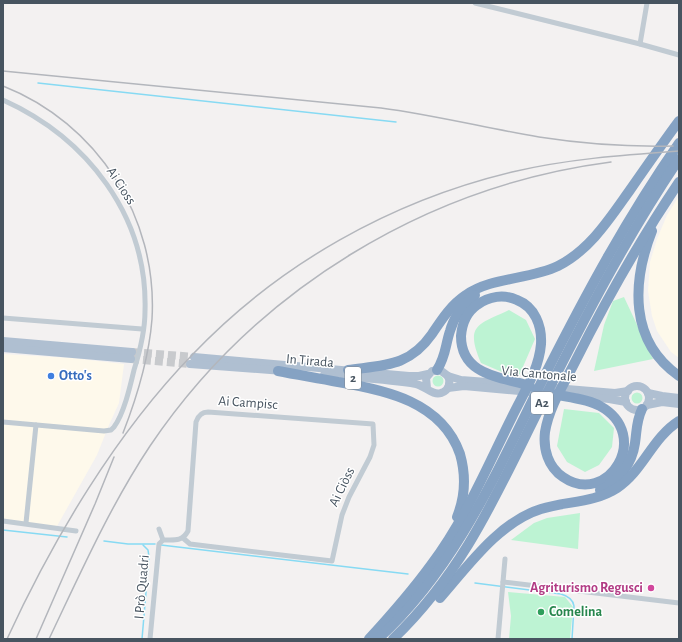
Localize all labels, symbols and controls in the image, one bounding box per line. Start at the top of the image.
street label: Ai Cioss [104,165,138,207]
street label: In Tirada [286,352,335,370]
street label: Via Cantonale [501,364,577,384]
road number: 2 [345,367,361,389]
place label: Otto's [59,369,92,383]
marker: Otto's [46,371,56,381]
road number: A2 [531,392,553,414]
street label: Ai Campisc [218,394,279,412]
street label: Ai Ciòss [327,465,357,509]
street label: I Prò Quadri [132,554,152,620]
place label: Agriturismo Regusci [530,581,643,595]
marker: Agriturismo Regusci [646,583,656,593]
place label: Comelina [549,605,602,619]
marker: Comelina [536,607,546,617]

